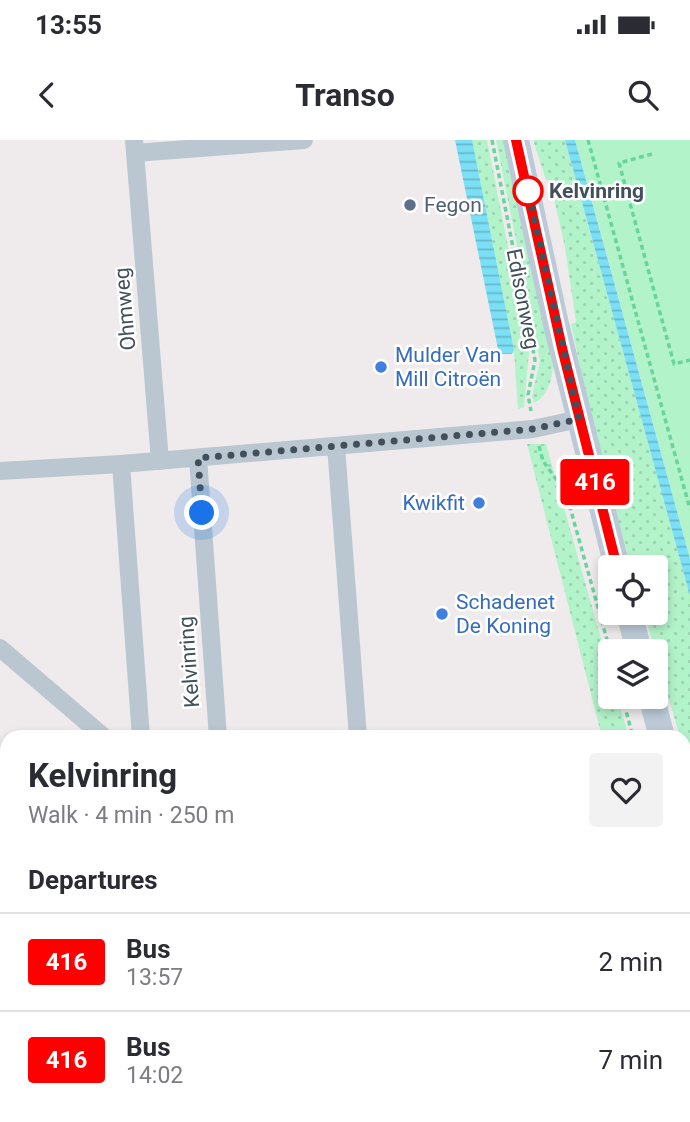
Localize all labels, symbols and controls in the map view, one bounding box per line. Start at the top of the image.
text: 13:55 [35,10,102,40]
icon: back [28,76,66,114]
text: Transo [295,76,395,114]
icon: search [624,76,662,114]
marker: Kelvinring [513,176,543,206]
place label: Kelvinring [549,179,644,203]
place label: Fegon [424,193,482,217]
marker: Fegon [402,197,418,213]
street label: Edisonweg [502,247,544,351]
street label: Ohmweg [109,267,141,351]
place label: Mulder Van Mill Citroën [395,343,501,391]
marker: Mulder Van Mill Citroën [373,359,389,375]
line badge: 416 [555,459,635,505]
text: 416 [574,468,616,496]
place label: Kwikfit [402,491,465,515]
your location [184,495,219,530]
marker: Kwikfit [471,495,487,511]
map controls [598,555,668,709]
button: locate [598,555,668,625]
place label: Schadenet De Koning [456,590,555,638]
marker: Schadenet De Koning [434,606,450,622]
street label: Kelvinring [174,615,204,709]
button: layers [598,639,668,709]
button: heart [589,753,663,827]
text: Kelvinring [28,756,177,795]
text: Walk · 4 min · 250 m [28,802,234,829]
text: Departures [28,865,158,895]
text: Bus [126,934,171,964]
text: 2 min [598,947,663,977]
text: 416 [46,948,87,976]
text: 13:57 [126,964,183,991]
text: Bus [126,1032,171,1062]
text: 7 min [598,1045,663,1075]
text: 416 [46,1046,87,1074]
text: 14:02 [126,1062,183,1089]

